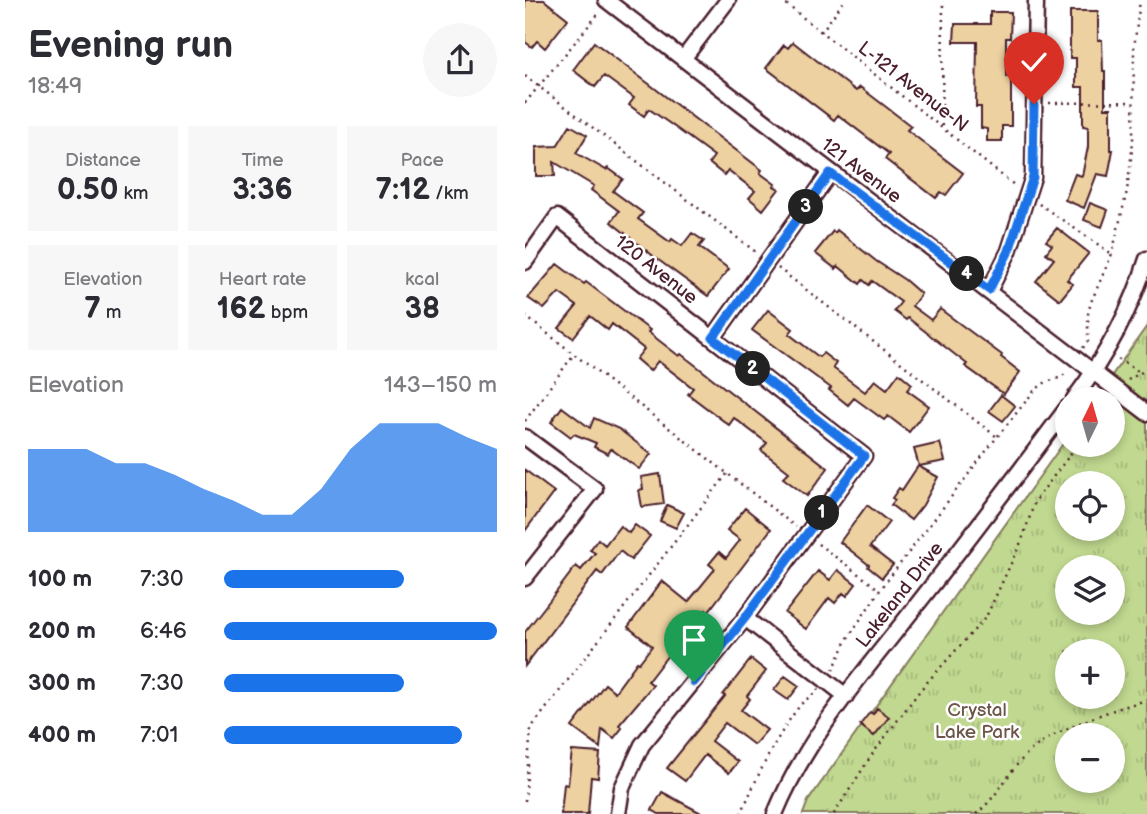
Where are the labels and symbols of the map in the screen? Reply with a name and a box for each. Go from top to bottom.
pin [1004,32,1064,104]
street label: L-121 Avenue-N [853,37,973,137]
street label: 121 Avenue [816,133,906,209]
pin: 3 [789,190,823,224]
street label: 120 Avenue [610,231,702,309]
pin: 4 [949,256,985,292]
pin: 2 [735,352,771,386]
north arrow [1055,387,1125,457]
pin: 1 [805,496,839,530]
street label: Lakeland Drive [852,538,948,652]
pin [664,610,724,682]
park label: Crystal Lake Park [935,699,1020,744]

